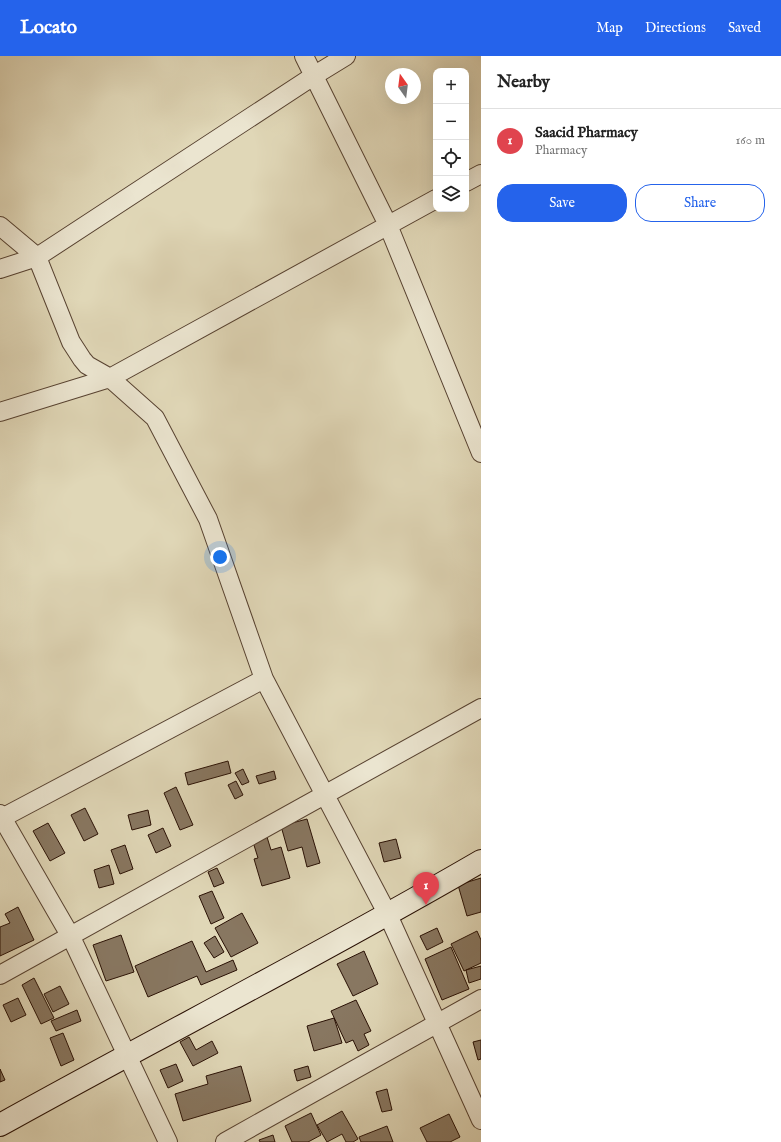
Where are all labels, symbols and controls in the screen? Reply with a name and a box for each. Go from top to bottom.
text: Locato [20,16,77,40]
text: Map [596,19,623,37]
text: Directions [645,19,706,37]
text: Saved [728,19,761,37]
north arrow [385,68,421,104]
map controls [433,68,469,212]
button: + [433,68,469,104]
text: Nearby [497,72,550,93]
button: − [433,104,469,140]
text: Saacid Pharmacy [535,123,638,142]
text: 1 [508,132,512,149]
text: 160 m [735,132,765,149]
button: locate [433,140,469,176]
text: Pharmacy [535,142,587,159]
button: layers [433,176,469,212]
button: Save [497,184,627,222]
button: Share [635,184,765,222]
your location [210,547,230,567]
pin: 1 [413,872,439,905]

